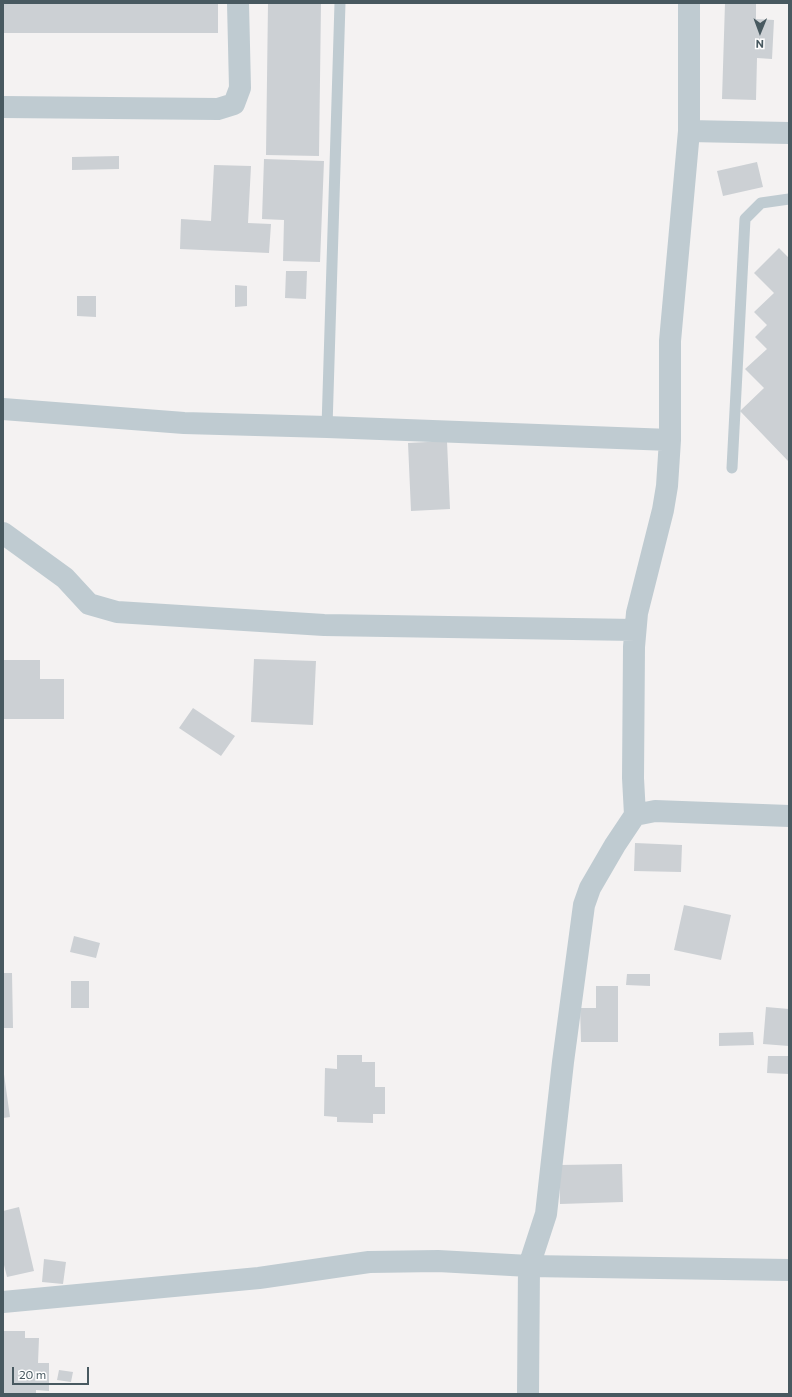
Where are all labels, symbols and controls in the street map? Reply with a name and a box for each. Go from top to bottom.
north arrow [740,12,780,52]
text: N [756,38,764,51]
scale bar [14,1359,91,1385]
text: 20 m [19,1367,46,1381]

